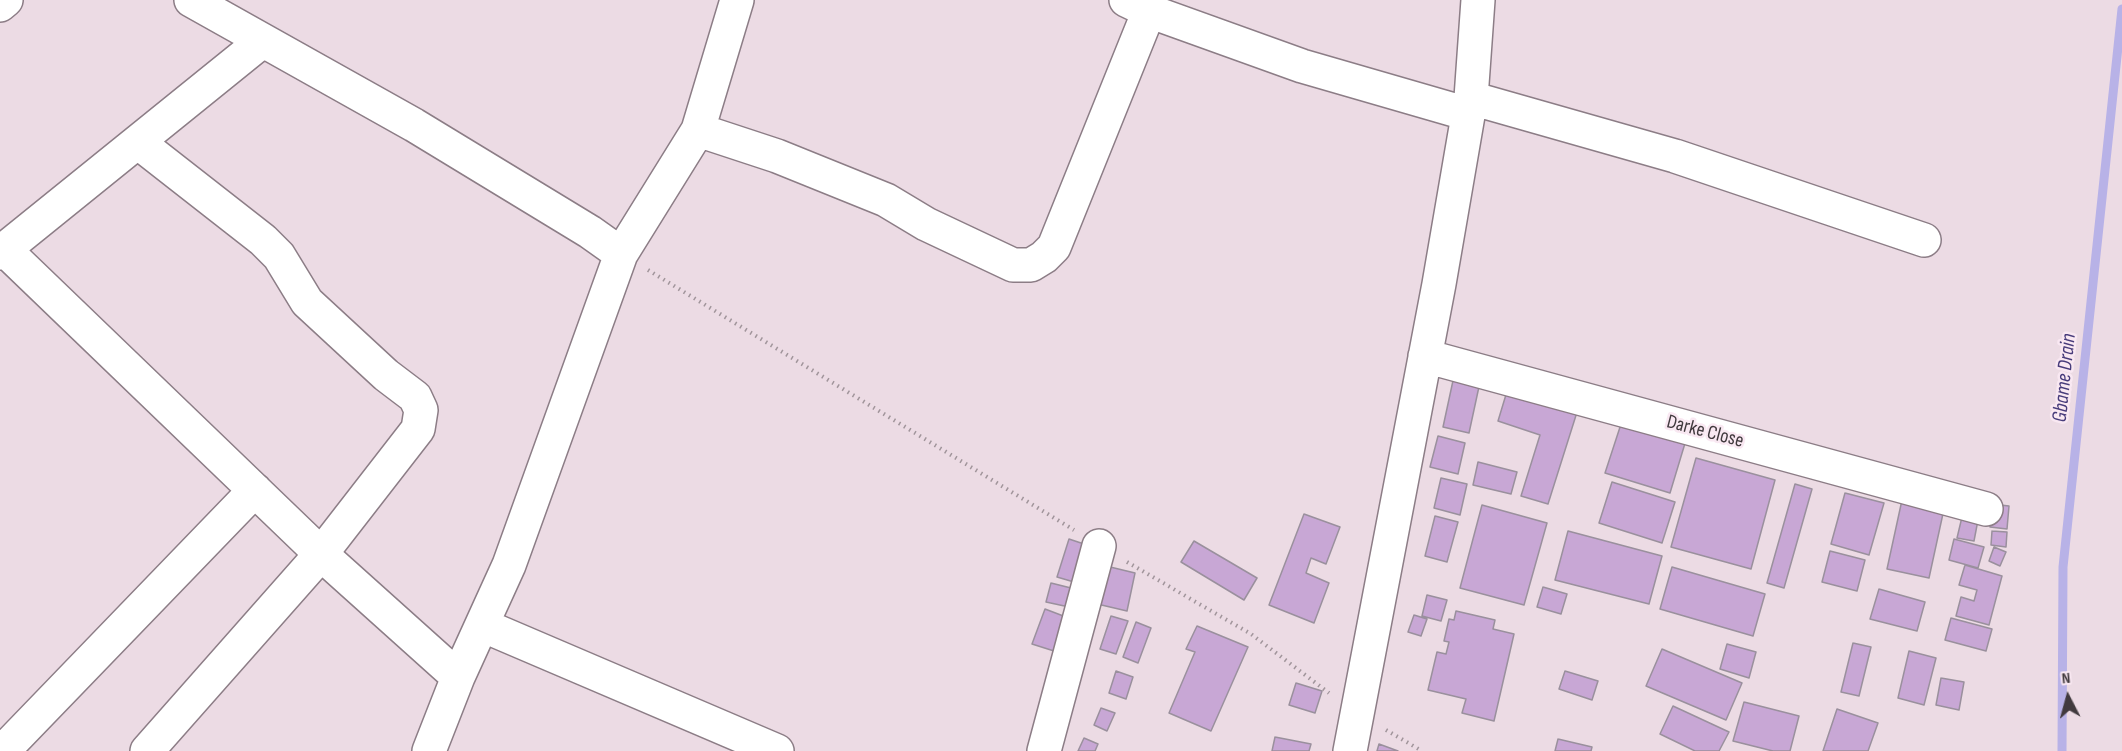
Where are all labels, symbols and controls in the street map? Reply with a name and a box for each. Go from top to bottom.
water label: Gbame Drain [2048,332,2082,424]
street label: Darke Close [1664,410,1746,454]
north arrow [2038,667,2098,727]
text: N [2061,669,2071,688]

